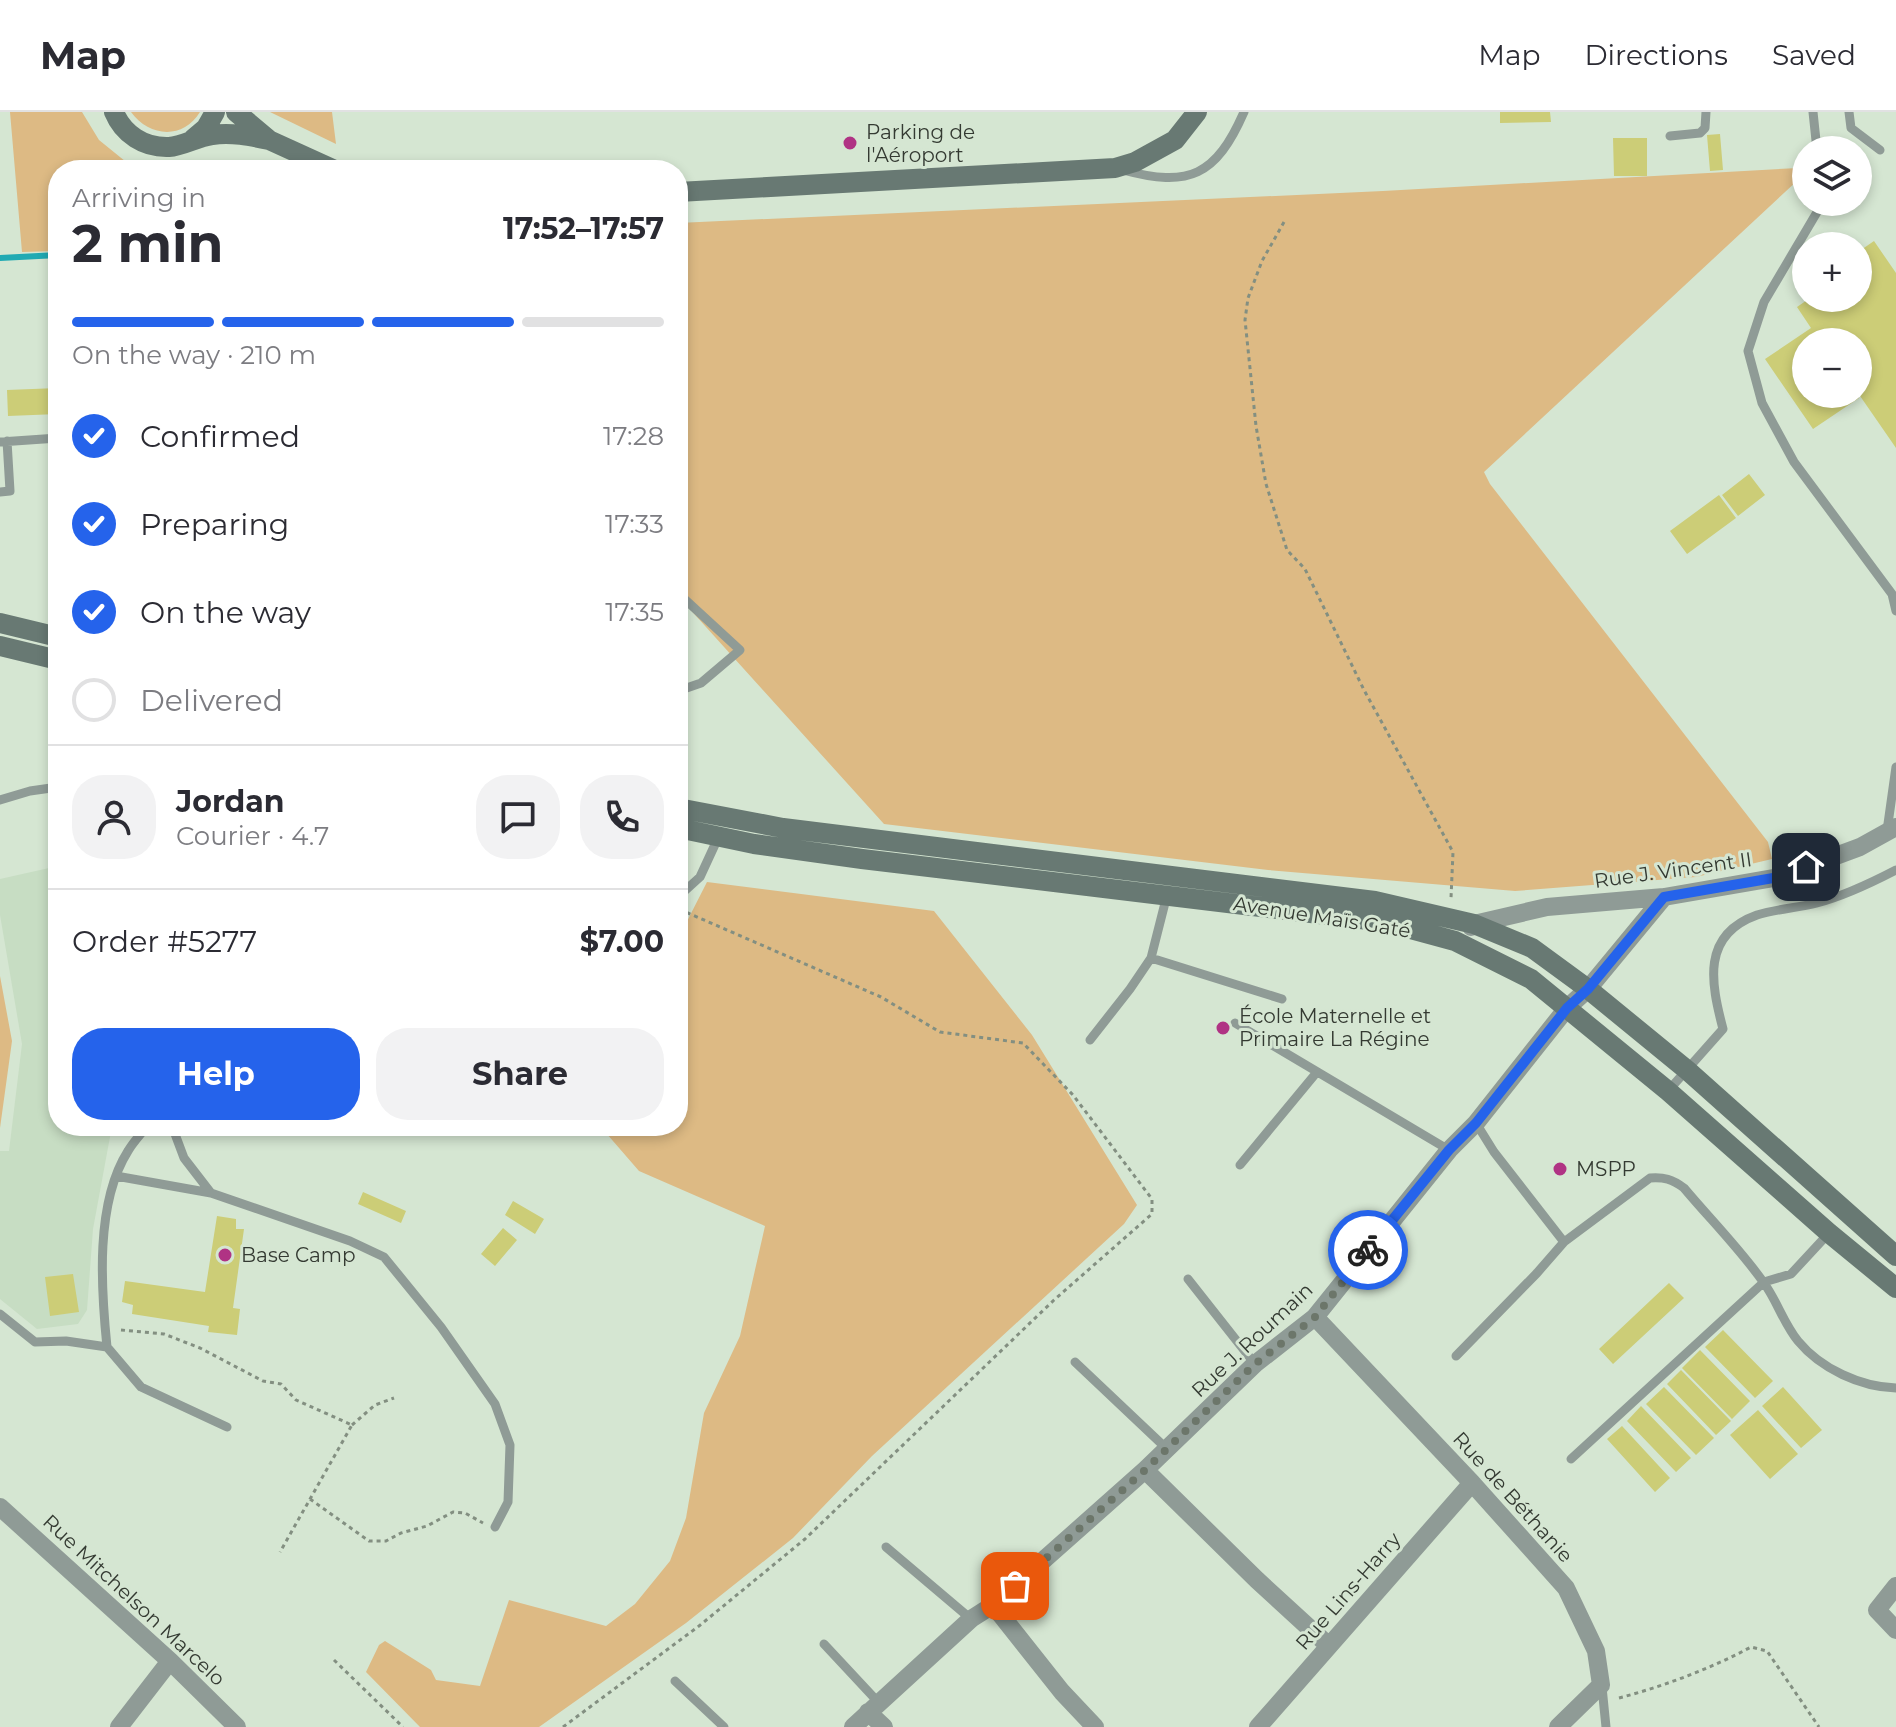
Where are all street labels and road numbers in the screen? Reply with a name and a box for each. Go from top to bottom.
street label: Rue J. Vincent II [1593,847,1753,893]
street label: Avenue Maïs Gaté [1232,891,1412,943]
street label: Rue J. Roumain [1186,1278,1318,1402]
street label: Rue de Béthanie [1448,1427,1578,1567]
street label: Rue Mitchelson Marcelo [38,1509,230,1691]
street label: Rue Lins-Harry [1290,1527,1406,1655]

